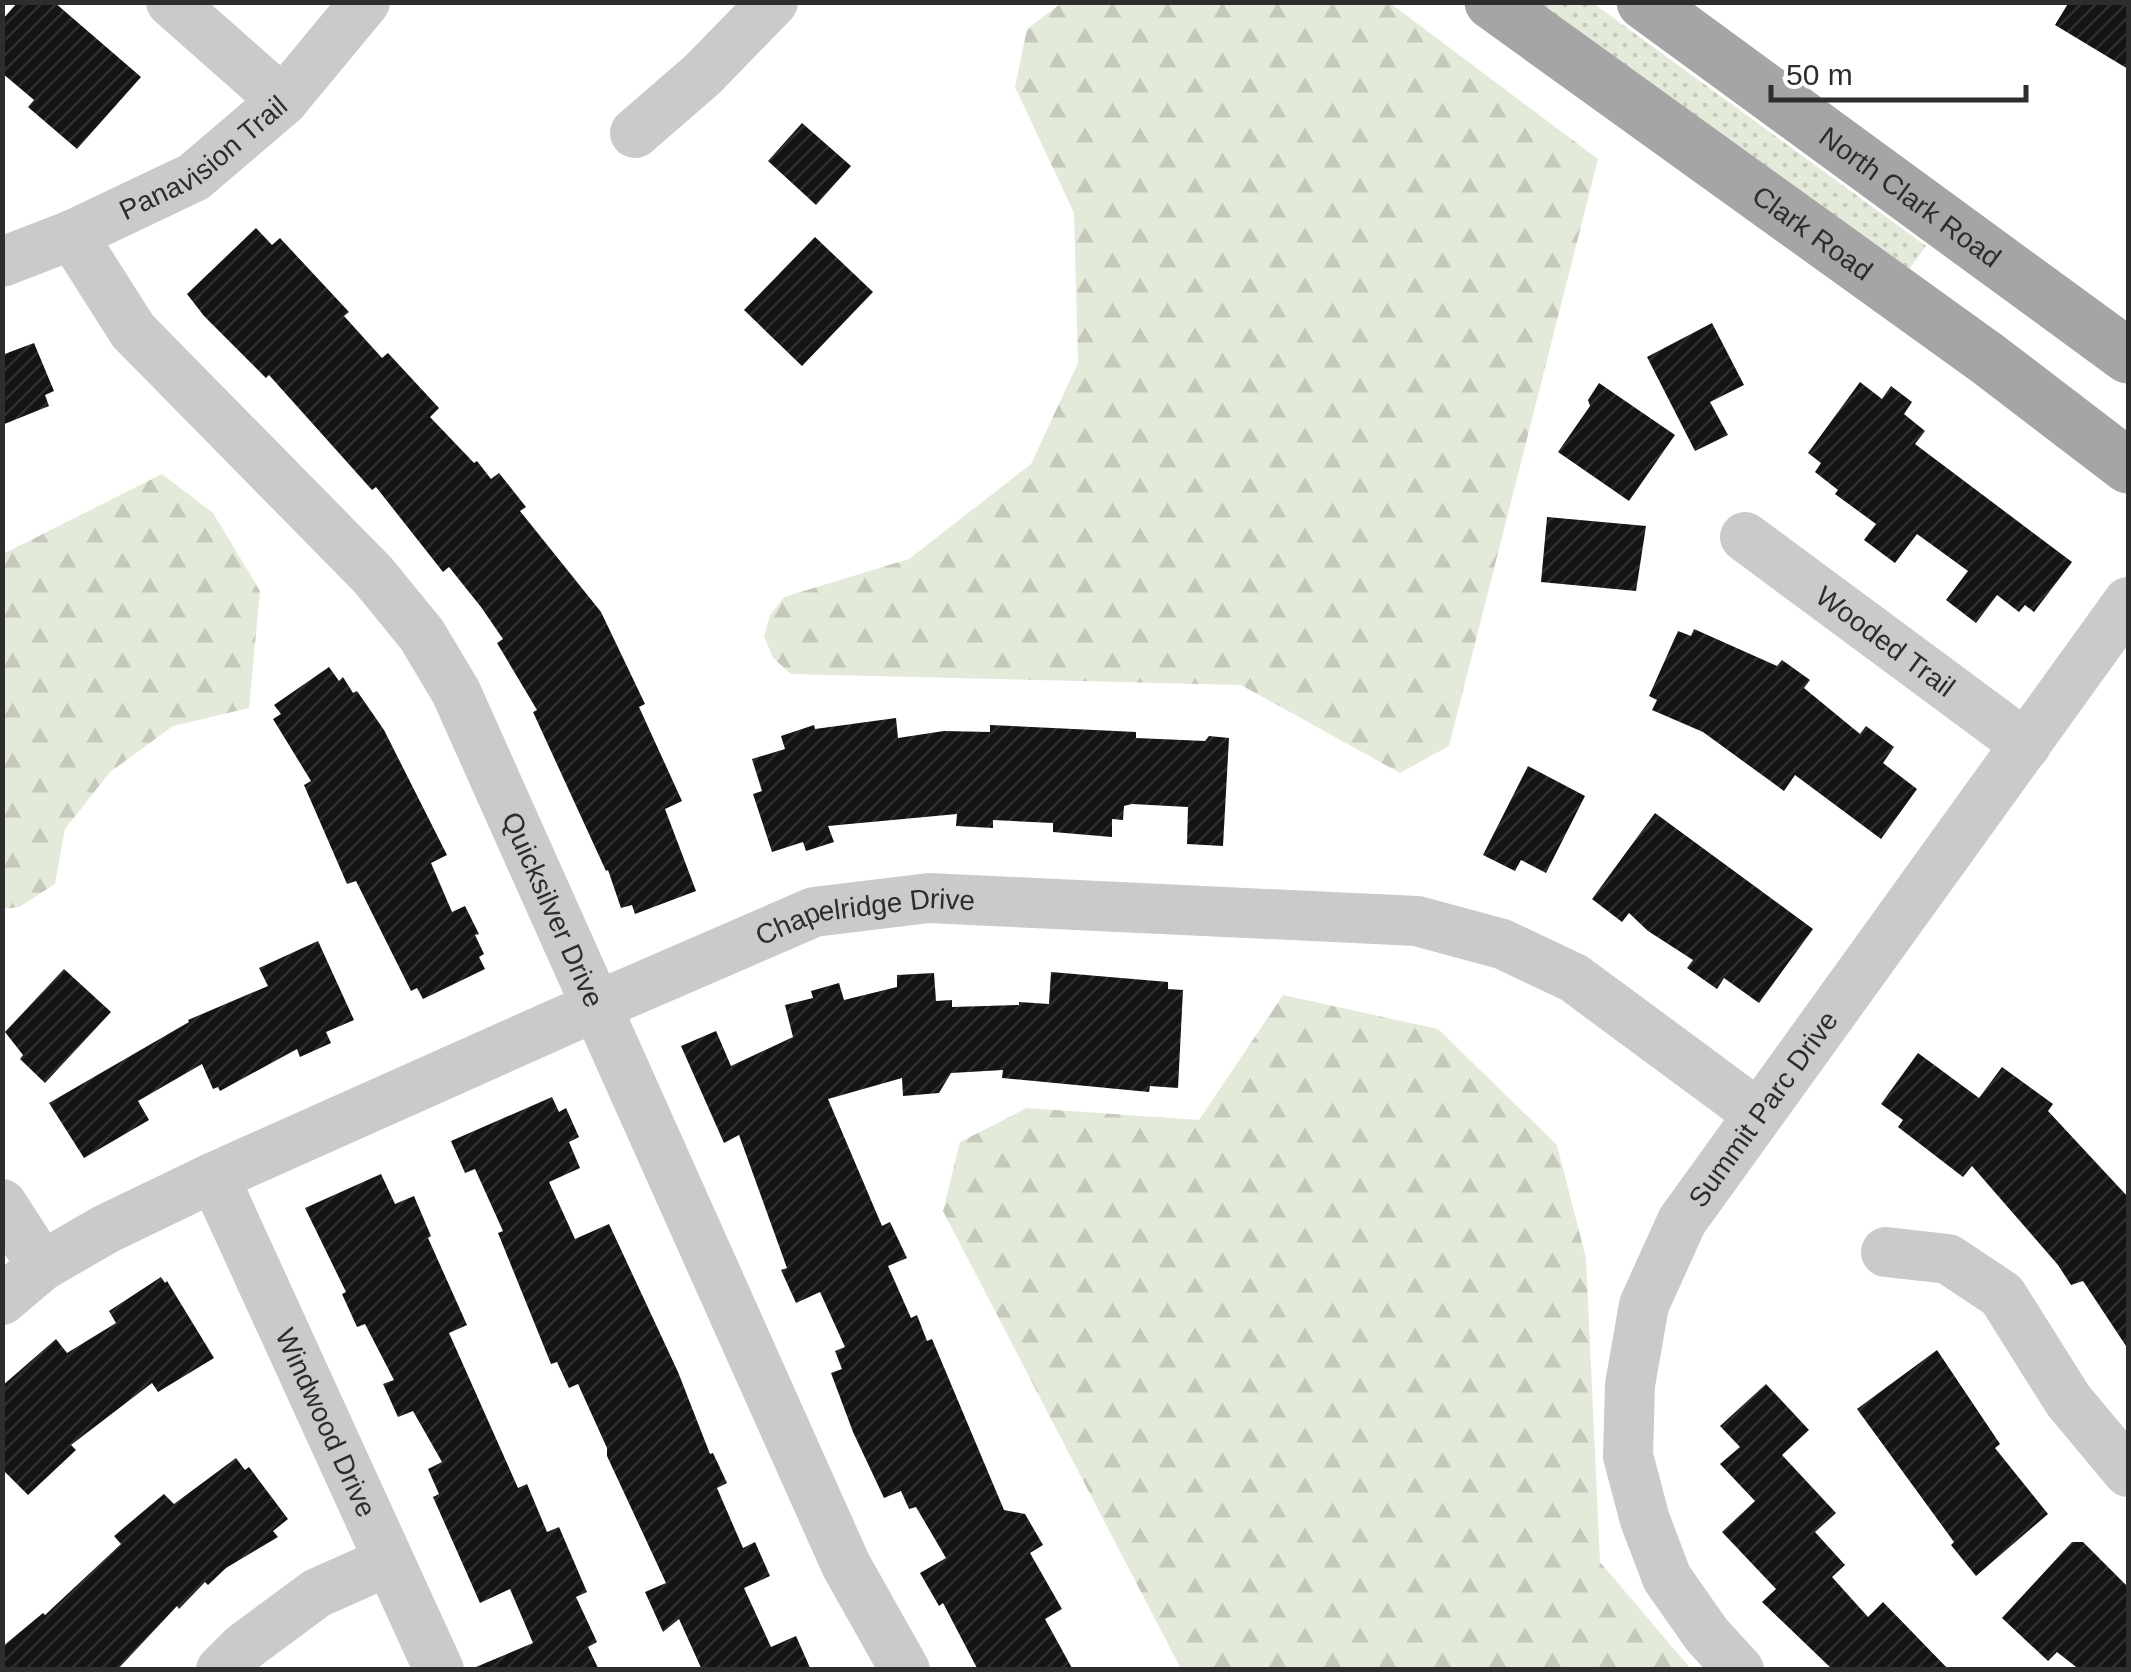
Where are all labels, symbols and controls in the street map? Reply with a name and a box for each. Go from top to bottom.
scale bar [1771,40,2026,102]
text: 50 m [1786,58,1853,91]
street label: Panavision Trail [114,89,293,226]
street label: North Clark Road [1813,120,2007,274]
street label: Clark Road [1745,177,1879,287]
street label: Wooded Trail [1810,580,1961,703]
street label: Quicksilver Drive [496,807,610,1012]
street label: Chapelridge Drive [751,883,976,951]
street label: Summit Parc Drive [1682,1005,1844,1213]
street label: Windwood Drive [270,1323,383,1522]

